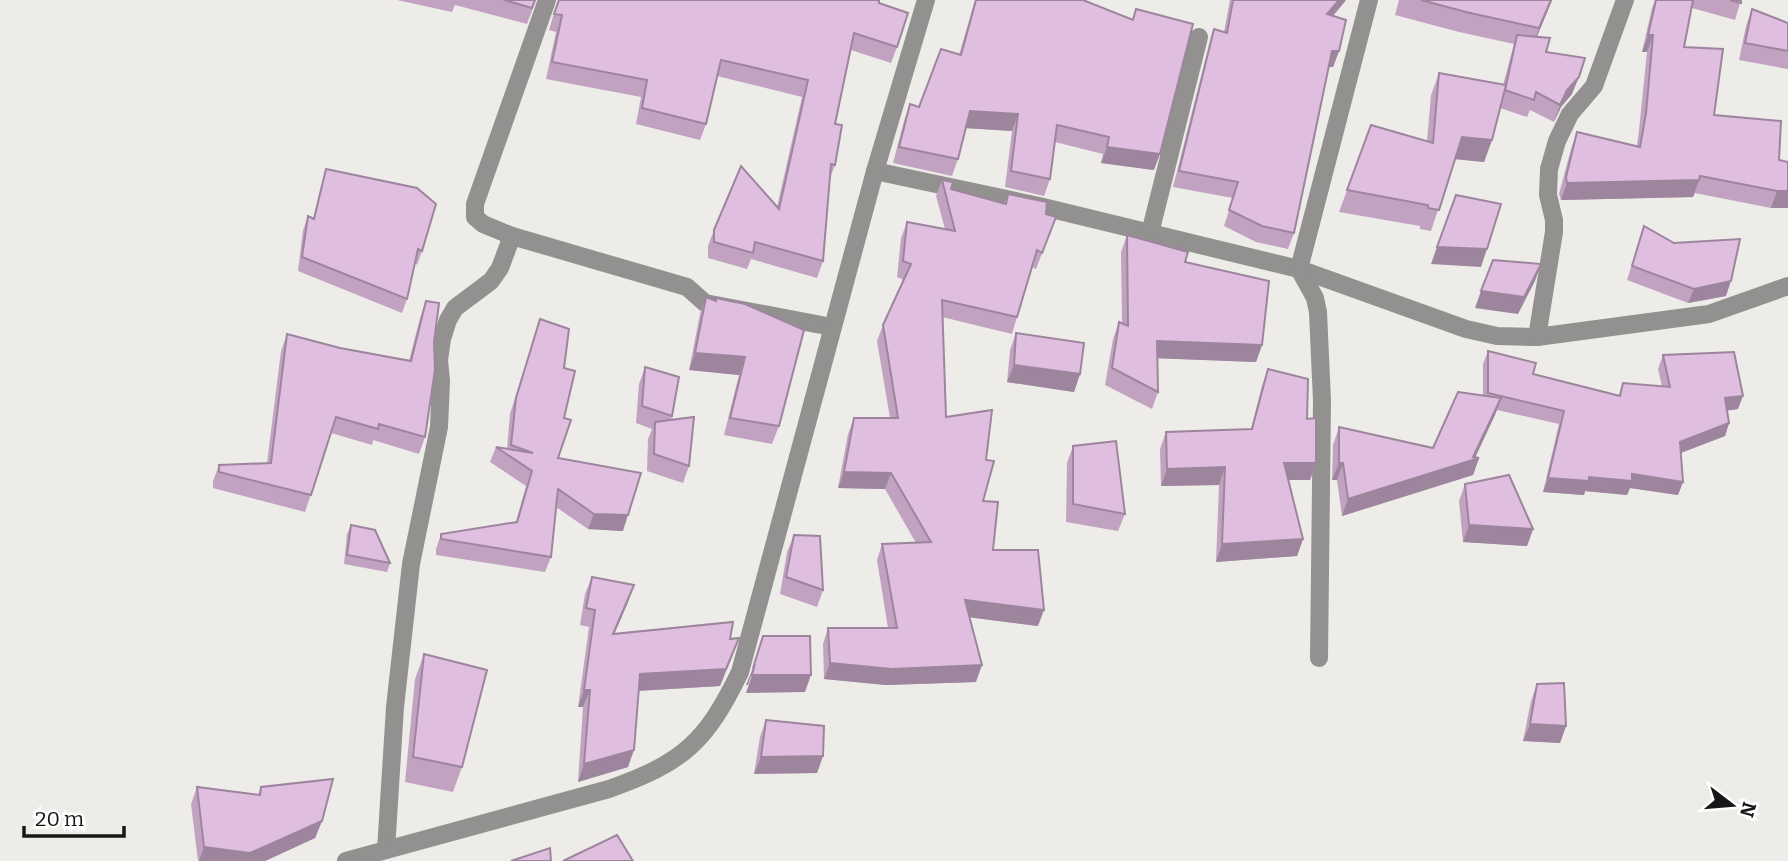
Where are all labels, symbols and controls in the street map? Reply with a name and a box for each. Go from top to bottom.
north arrow [1697,770,1767,840]
scale bar [24,794,124,838]
text: N [1735,799,1761,820]
text: 20 m [35,806,84,832]

